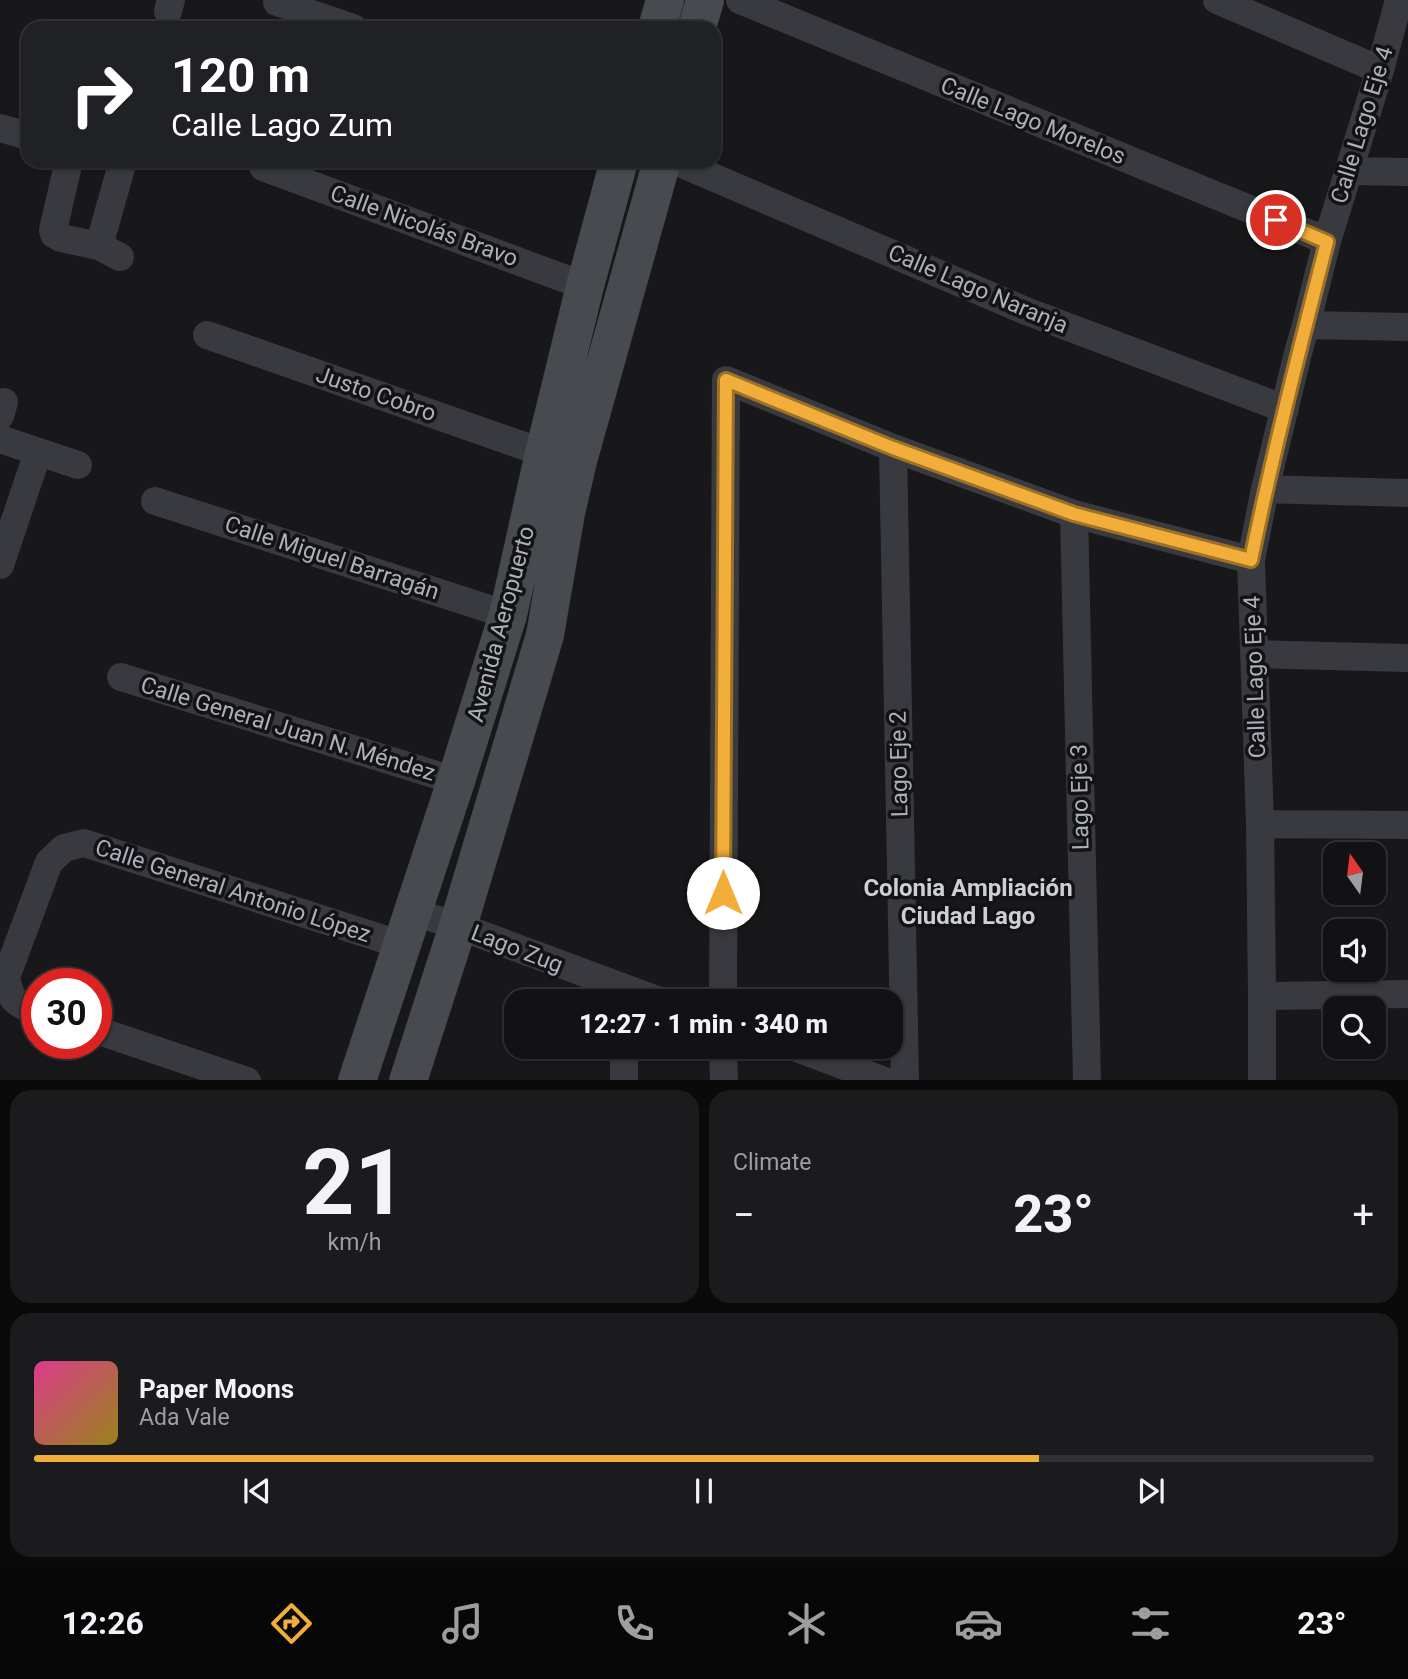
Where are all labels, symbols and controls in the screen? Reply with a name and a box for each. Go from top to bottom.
street label: Calle Lago Eje 4 [1325,43,1399,207]
text: 120 m [171,47,310,104]
icon: right [56,49,147,140]
street label: Calle Lago Morelos [937,72,1129,170]
text: Calle Lago Zum [171,106,393,144]
street label: Calle Nicolás Bravo [327,180,521,272]
pin [1246,190,1306,250]
icon: arrive [1257,201,1295,239]
street label: Calle Lago Naranja [884,239,1072,339]
street label: Justo Cobro [312,361,440,427]
street label: Calle Miguel Barragán [221,511,443,605]
street label: Avenida Aeropuerto [462,523,540,725]
street label: Calle Lago Eje 4 [1239,595,1271,759]
street label: Calle General Juan N. Méndez [137,671,439,787]
street label: Lago Eje 2 [885,711,913,817]
street label: Lago Eje 3 [1066,744,1094,850]
street label: Calle General Antonio López [92,834,374,948]
north arrow [1323,842,1386,905]
map controls [1323,842,1386,1059]
position arrow [686,856,760,930]
district label: Colonia Ampliación Ciudad Lago [863,874,1073,930]
street label: Lago Zug [467,919,567,979]
button: sound [1323,919,1386,982]
speed limit sign: 30 [21,968,112,1059]
button: search [1323,996,1386,1059]
text: 12:27 · 1 min · 340 m [579,1009,828,1039]
text: 21 [302,1130,407,1236]
text: Climate [733,1149,812,1176]
text: 23° [1013,1184,1094,1245]
text: − [733,1193,755,1237]
text: + [1352,1193,1374,1237]
text: km/h [328,1229,382,1256]
text: Paper Moons [139,1374,294,1404]
text: Ada Vale [139,1404,230,1431]
icon: previous [238,1472,276,1510]
icon: pause [685,1472,723,1510]
icon: next [1132,1472,1170,1510]
icon: directions [267,1599,316,1648]
icon: music [438,1599,487,1648]
icon: phone [610,1599,659,1648]
icon: climate [782,1599,831,1648]
icon: car [954,1599,1003,1648]
icon: filters [1126,1599,1175,1648]
text: 12:26 [61,1604,144,1642]
text: 23° [1297,1604,1347,1642]

